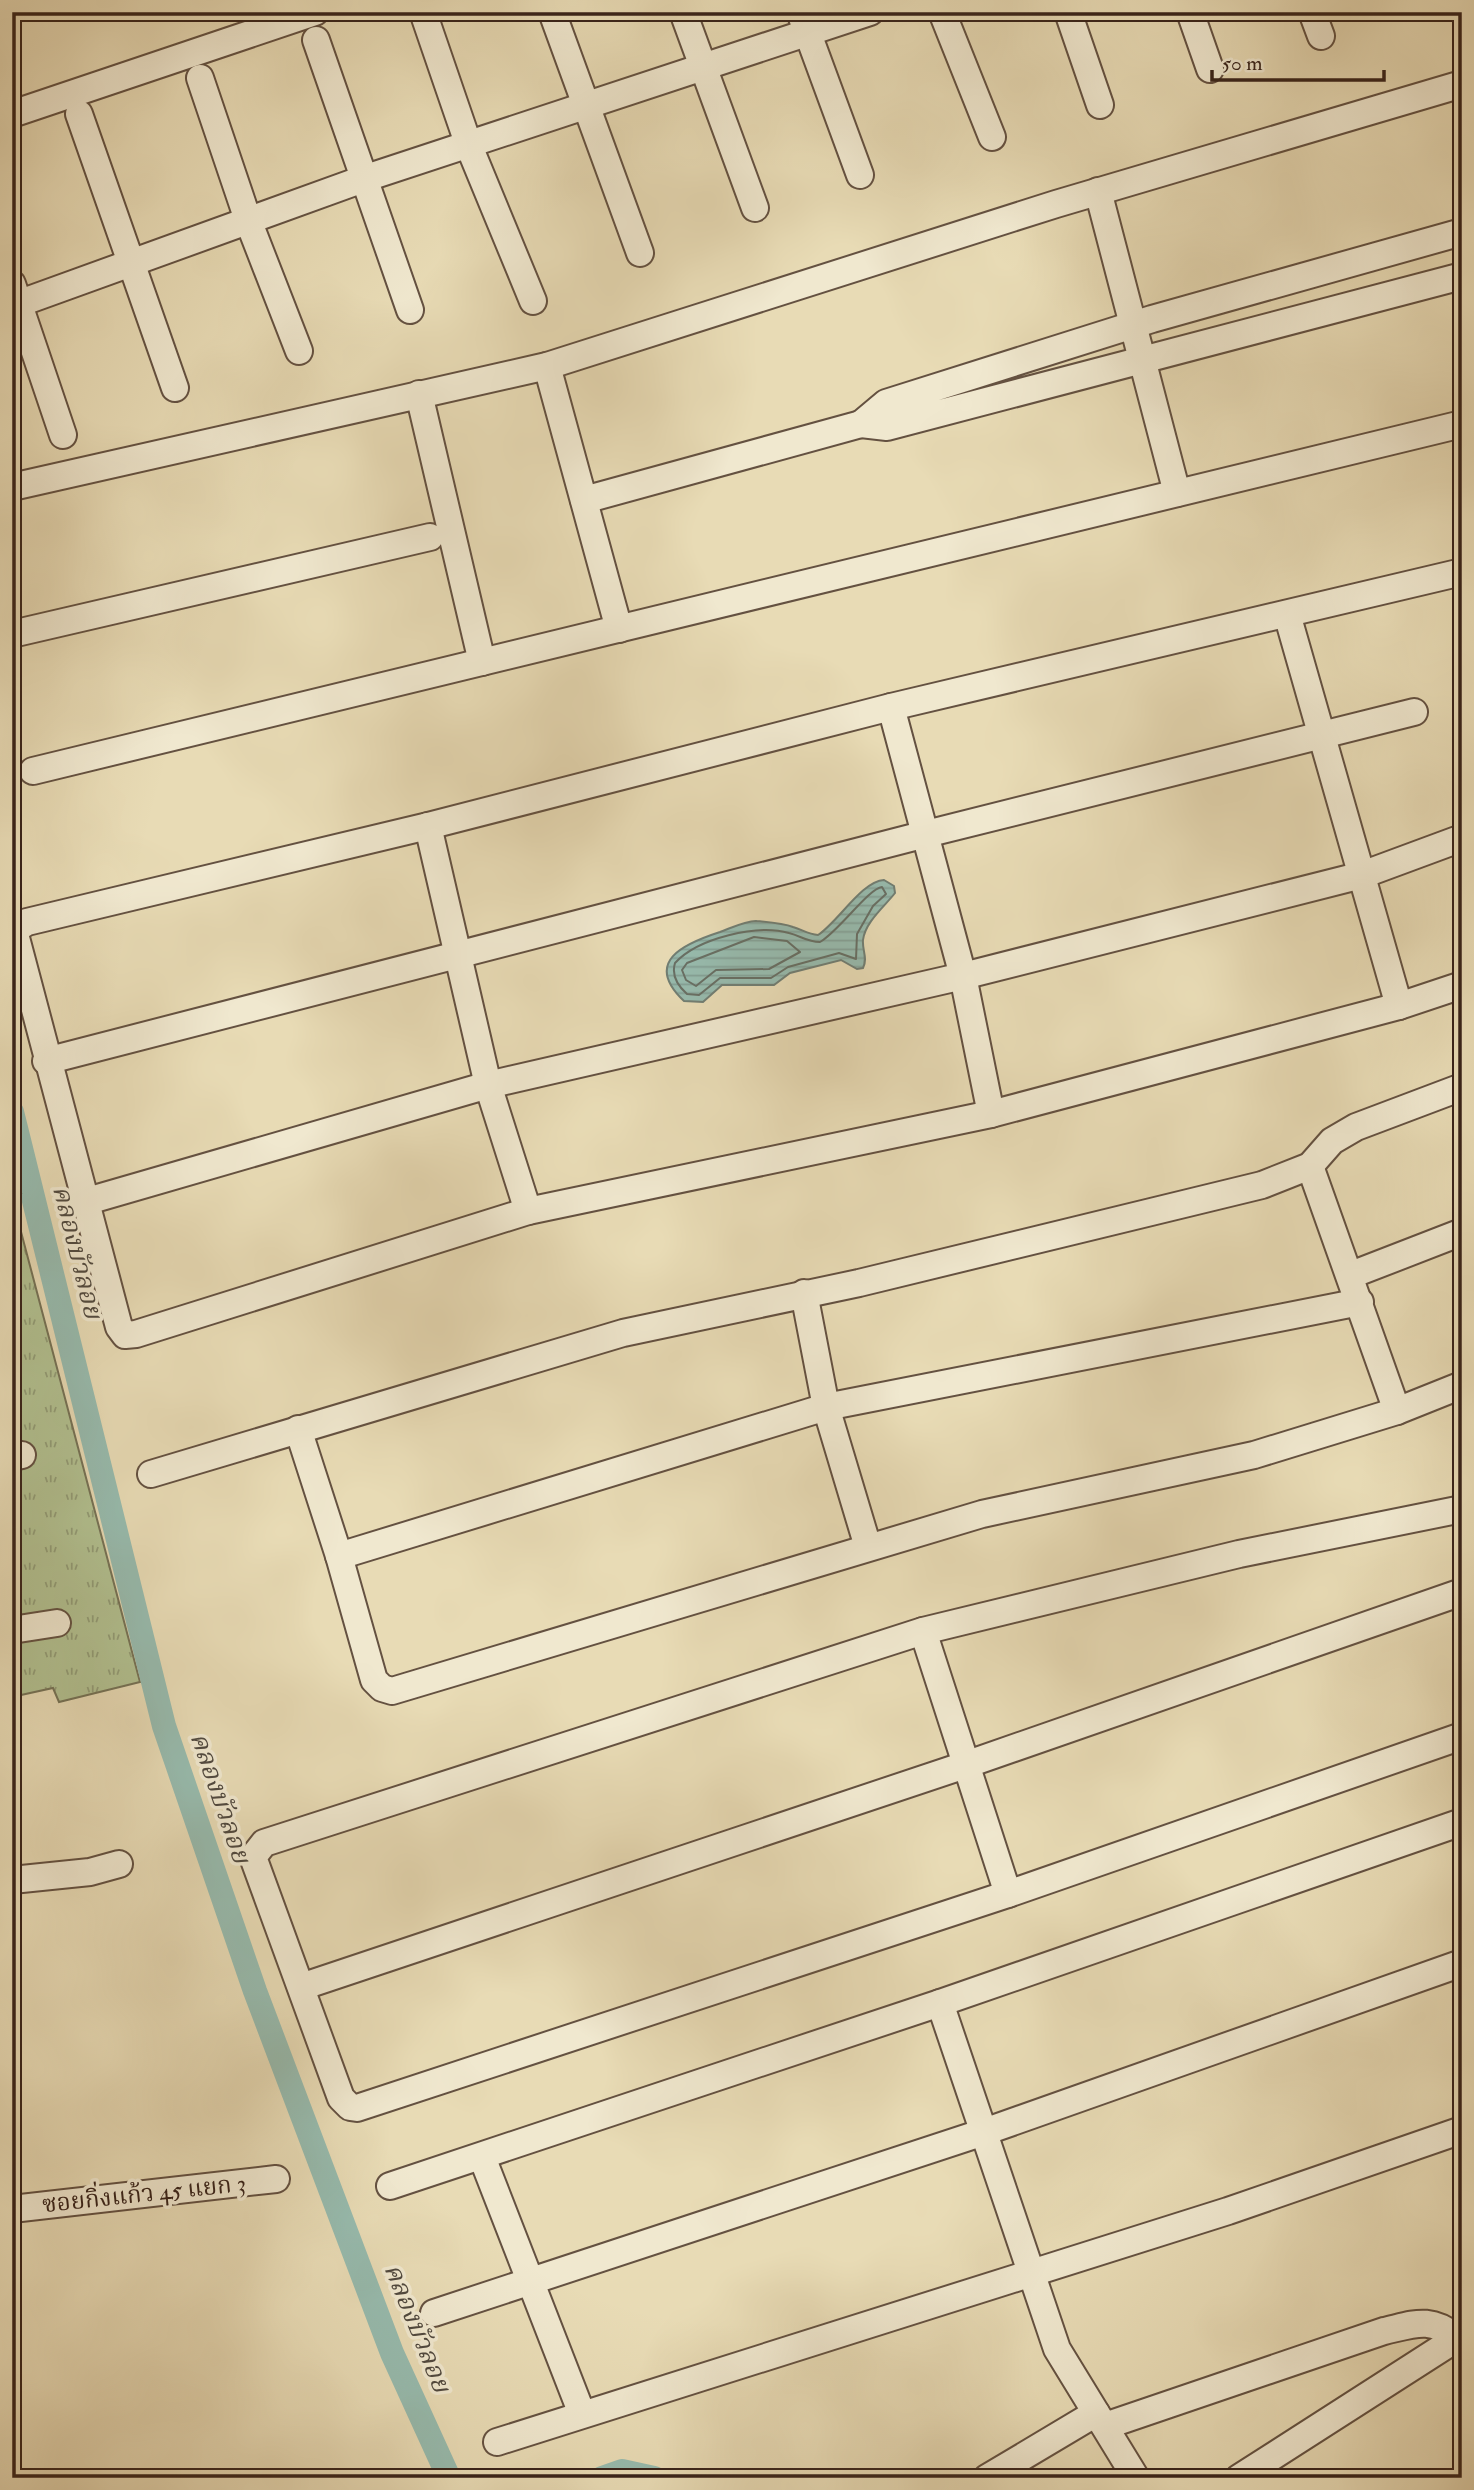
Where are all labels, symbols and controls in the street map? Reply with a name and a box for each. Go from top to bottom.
scale bar [1212,38,1383,82]
text: 50 m [1222,50,1263,77]
water label: คลองบัวลอย [45,1182,109,1323]
water label: คลองบัวลอย [183,1728,258,1869]
street label: ซอยกิ่งแก้ว 45 แยก 3 [40,2165,247,2220]
water label: คลองบัวลอย [377,2259,458,2398]

